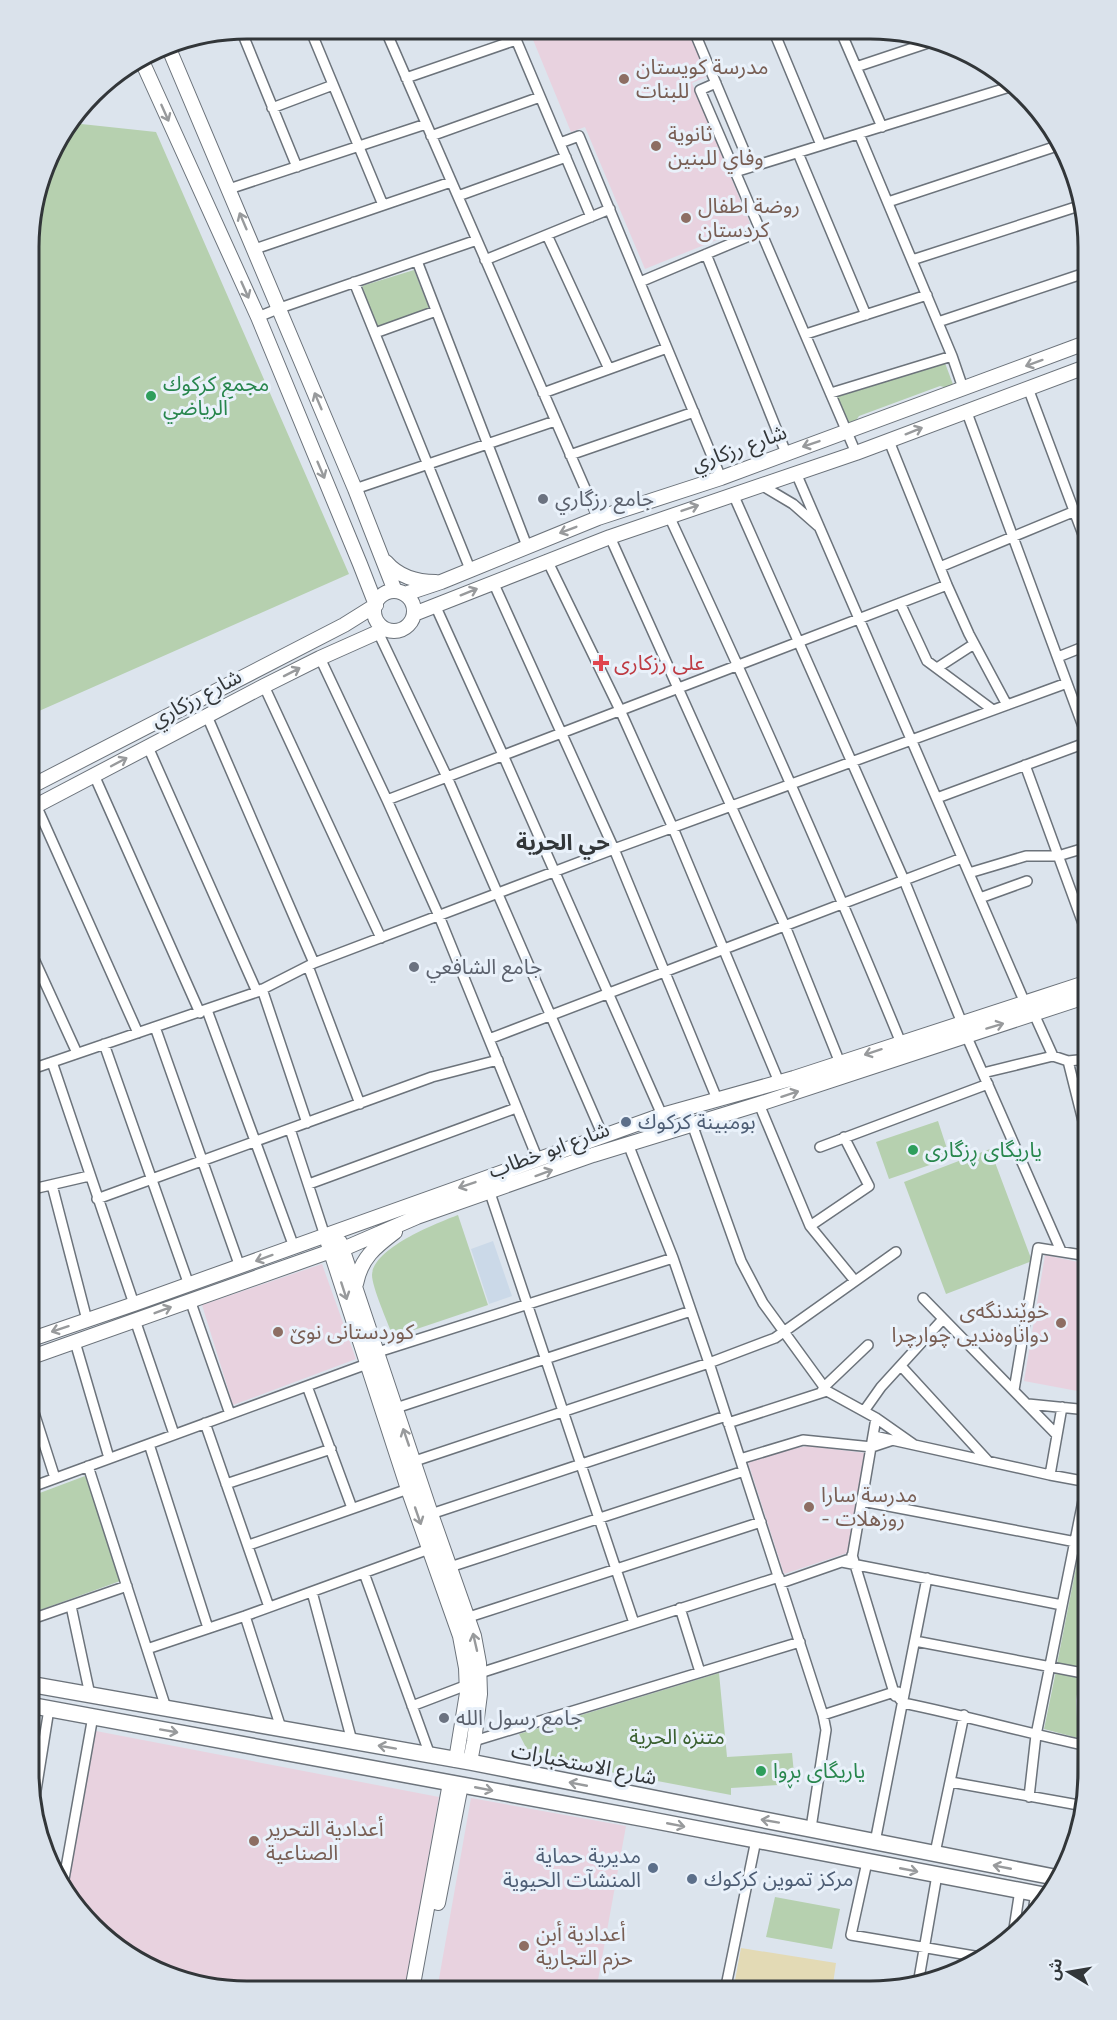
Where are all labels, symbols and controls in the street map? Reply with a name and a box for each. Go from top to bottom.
place label: مدرسة كويستان للبنات [636,53,768,103]
marker: مدرسة كويستان للبنات [617,72,631,86]
one-way arrow [159,103,171,121]
place label: ثانوية وفاي للبنين [668,120,764,174]
marker: ثانوية وفاي للبنين [649,139,663,153]
place label: روضة اطفال كردستان [698,192,800,242]
marker: روضة اطفال كردستان [679,211,693,225]
one-way arrow [237,212,248,231]
one-way arrow [240,281,252,299]
one-way arrow [1025,358,1043,369]
place label: مجمع كركوك الرياضي [163,370,269,424]
marker: مجمع كركوك الرياضي [144,389,158,403]
one-way arrow [312,392,323,411]
street label: شارع رزكاري [687,418,791,480]
one-way arrow [905,425,923,436]
one-way arrow [802,440,821,451]
one-way arrow [316,460,327,478]
place label: جامع رزگاري [555,485,654,515]
marker: جامع رزگاري [536,492,550,506]
one-way arrow [680,502,699,513]
one-way arrow [559,525,578,536]
one-way arrow [459,586,477,597]
place label: على رزكارى [614,649,705,675]
marker: على رزكارى [592,654,610,672]
street label: شارع رزكاري [146,662,247,735]
one-way arrow [282,666,300,677]
one-way arrow [109,756,127,767]
district label: حي الحرية [516,828,610,860]
place label: جامع الشافعي [426,953,542,983]
marker: جامع الشافعي [407,960,421,974]
one-way arrow [985,1020,1004,1031]
one-way arrow [864,1047,883,1058]
one-way arrow [780,1088,799,1099]
place label: بومبينة كركوك [638,1108,756,1134]
street label: شارع ابو خطاب [485,1115,614,1186]
marker: بومبينة كركوك [619,1115,633,1129]
place label: یاریگای ڕزگاری [925,1136,1042,1167]
marker: یاریگای ڕزگاری [906,1143,920,1157]
one-way arrow [534,1167,553,1178]
one-way arrow [458,1181,477,1192]
one-way arrow [255,1253,274,1264]
one-way arrow [339,1281,350,1300]
place label: خوێندنگەی دواناوەندیی چوارچرا [892,1297,1049,1348]
one-way arrow [153,1303,172,1314]
marker: خوێندنگەی دواناوەندیی چوارچرا [1054,1316,1068,1330]
place label: کوردستانی نوێ [290,1318,415,1344]
one-way arrow [51,1325,70,1336]
marker: کوردستانی نوێ [271,1325,285,1339]
one-way arrow [400,1428,411,1447]
place label: مدرسة سارا - روزهلات [821,1481,917,1531]
marker: مدرسة سارا - روزهلات [802,1500,816,1514]
one-way arrow [413,1506,424,1525]
one-way arrow [469,1633,481,1652]
place label: جامع رسول الله [456,1704,583,1733]
marker: جامع رسول الله [437,1711,451,1725]
park label: متنزه الحرية [629,1723,725,1749]
one-way arrow [158,1726,178,1737]
street label: شارع الاستخبارات [509,1736,659,1793]
one-way arrow [377,1742,397,1753]
place label: یاریگای بڕوا [773,1757,865,1789]
marker: یاریگای بڕوا [754,1764,768,1778]
one-way arrow [569,1778,588,1789]
one-way arrow [474,1784,494,1795]
place label: أعدادية التحرير الصناعية [265,1815,384,1865]
one-way arrow [760,1815,780,1826]
one-way arrow [666,1820,685,1831]
marker: أعدادية التحرير الصناعية [247,1834,261,1848]
place label: مديرية حماية المنشآت الحيوية [503,1842,641,1892]
marker: مديرية حماية المنشآت الحيوية [646,1861,660,1875]
one-way arrow [993,1861,1012,1872]
place label: مركز تموين كركوك [704,1865,854,1891]
one-way arrow [898,1865,918,1876]
marker: مركز تموين كركوك [685,1872,699,1886]
place label: أعدادية أبن حزم التجارية [536,1920,633,1974]
marker: أعدادية أبن حزم التجارية [517,1939,531,1953]
north arrow [1039,1942,1099,2002]
text: ش [1042,1956,1066,1982]

